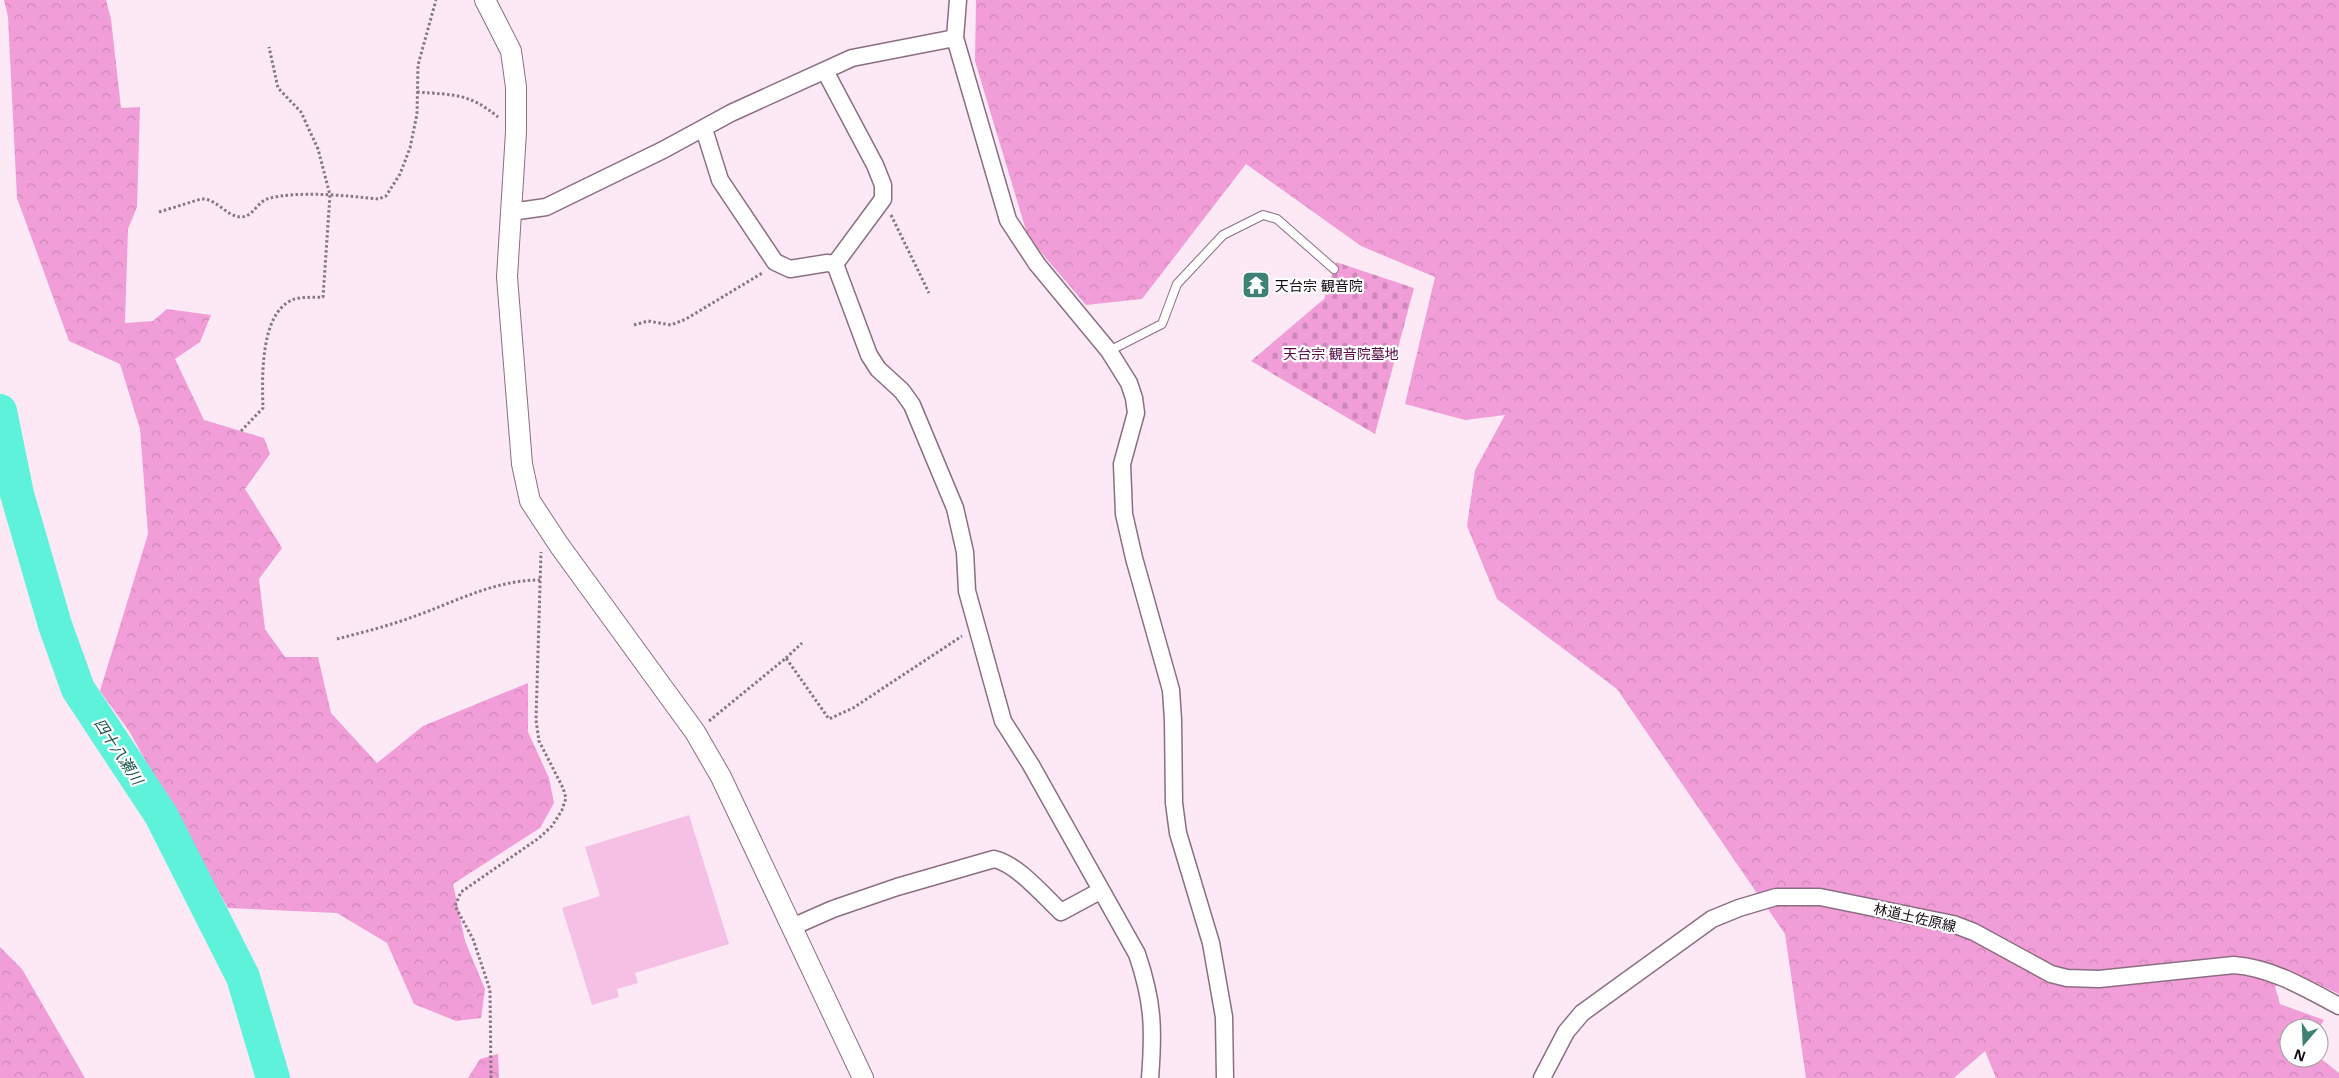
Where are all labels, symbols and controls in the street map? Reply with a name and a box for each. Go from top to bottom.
temple icon: 天台宗 観音院 [1241,270,1271,300]
place label: 天台宗 観音院 [1275,276,1363,295]
park label: 天台宗 観音院墓地 [1283,344,1399,363]
water label: 四十八瀬川 [90,714,149,790]
street label: 林道土佐原線 [1872,898,1958,936]
north arrow [2279,1018,2329,1068]
text: N [2291,1045,2308,1067]

